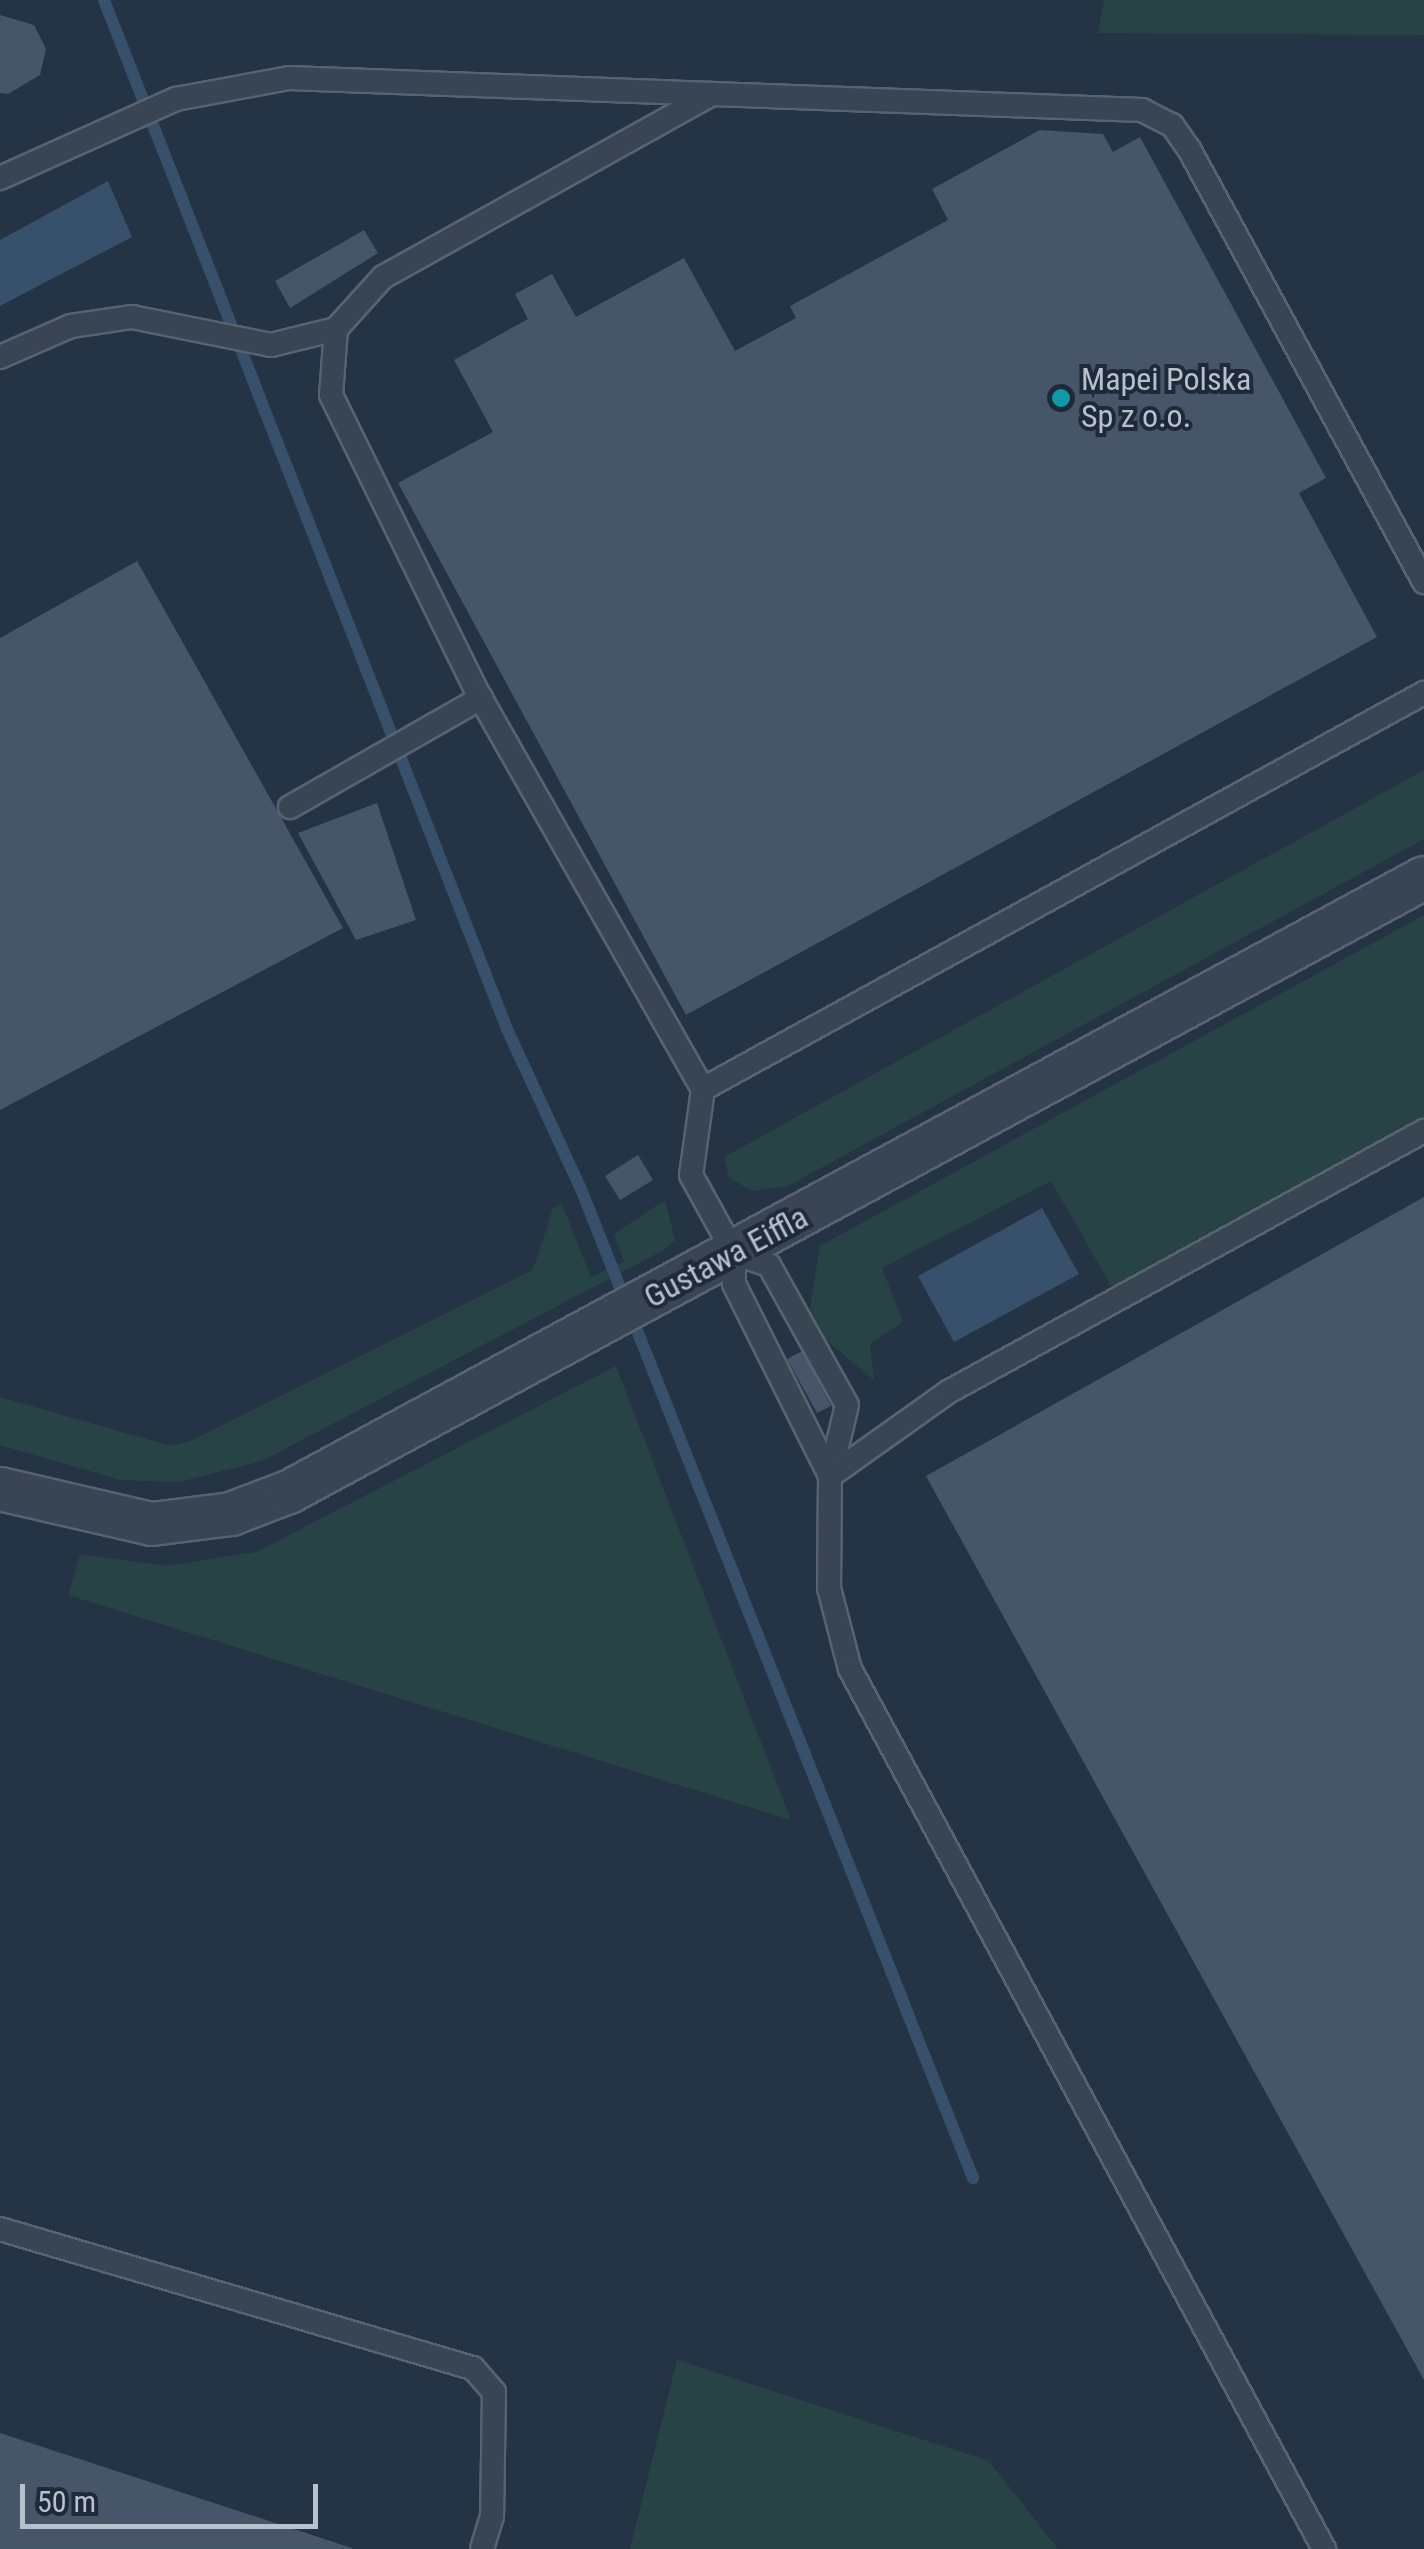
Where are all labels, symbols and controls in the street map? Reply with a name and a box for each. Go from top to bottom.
place label: Mapei Polska Sp z o.o. [1081,361,1251,436]
marker: Mapei Polska Sp z o.o. [1050,387,1072,409]
street label: Gustawa Eiffla [638,1198,814,1316]
scale bar [25,2464,322,2526]
text: 50 m [37,2484,96,2519]

